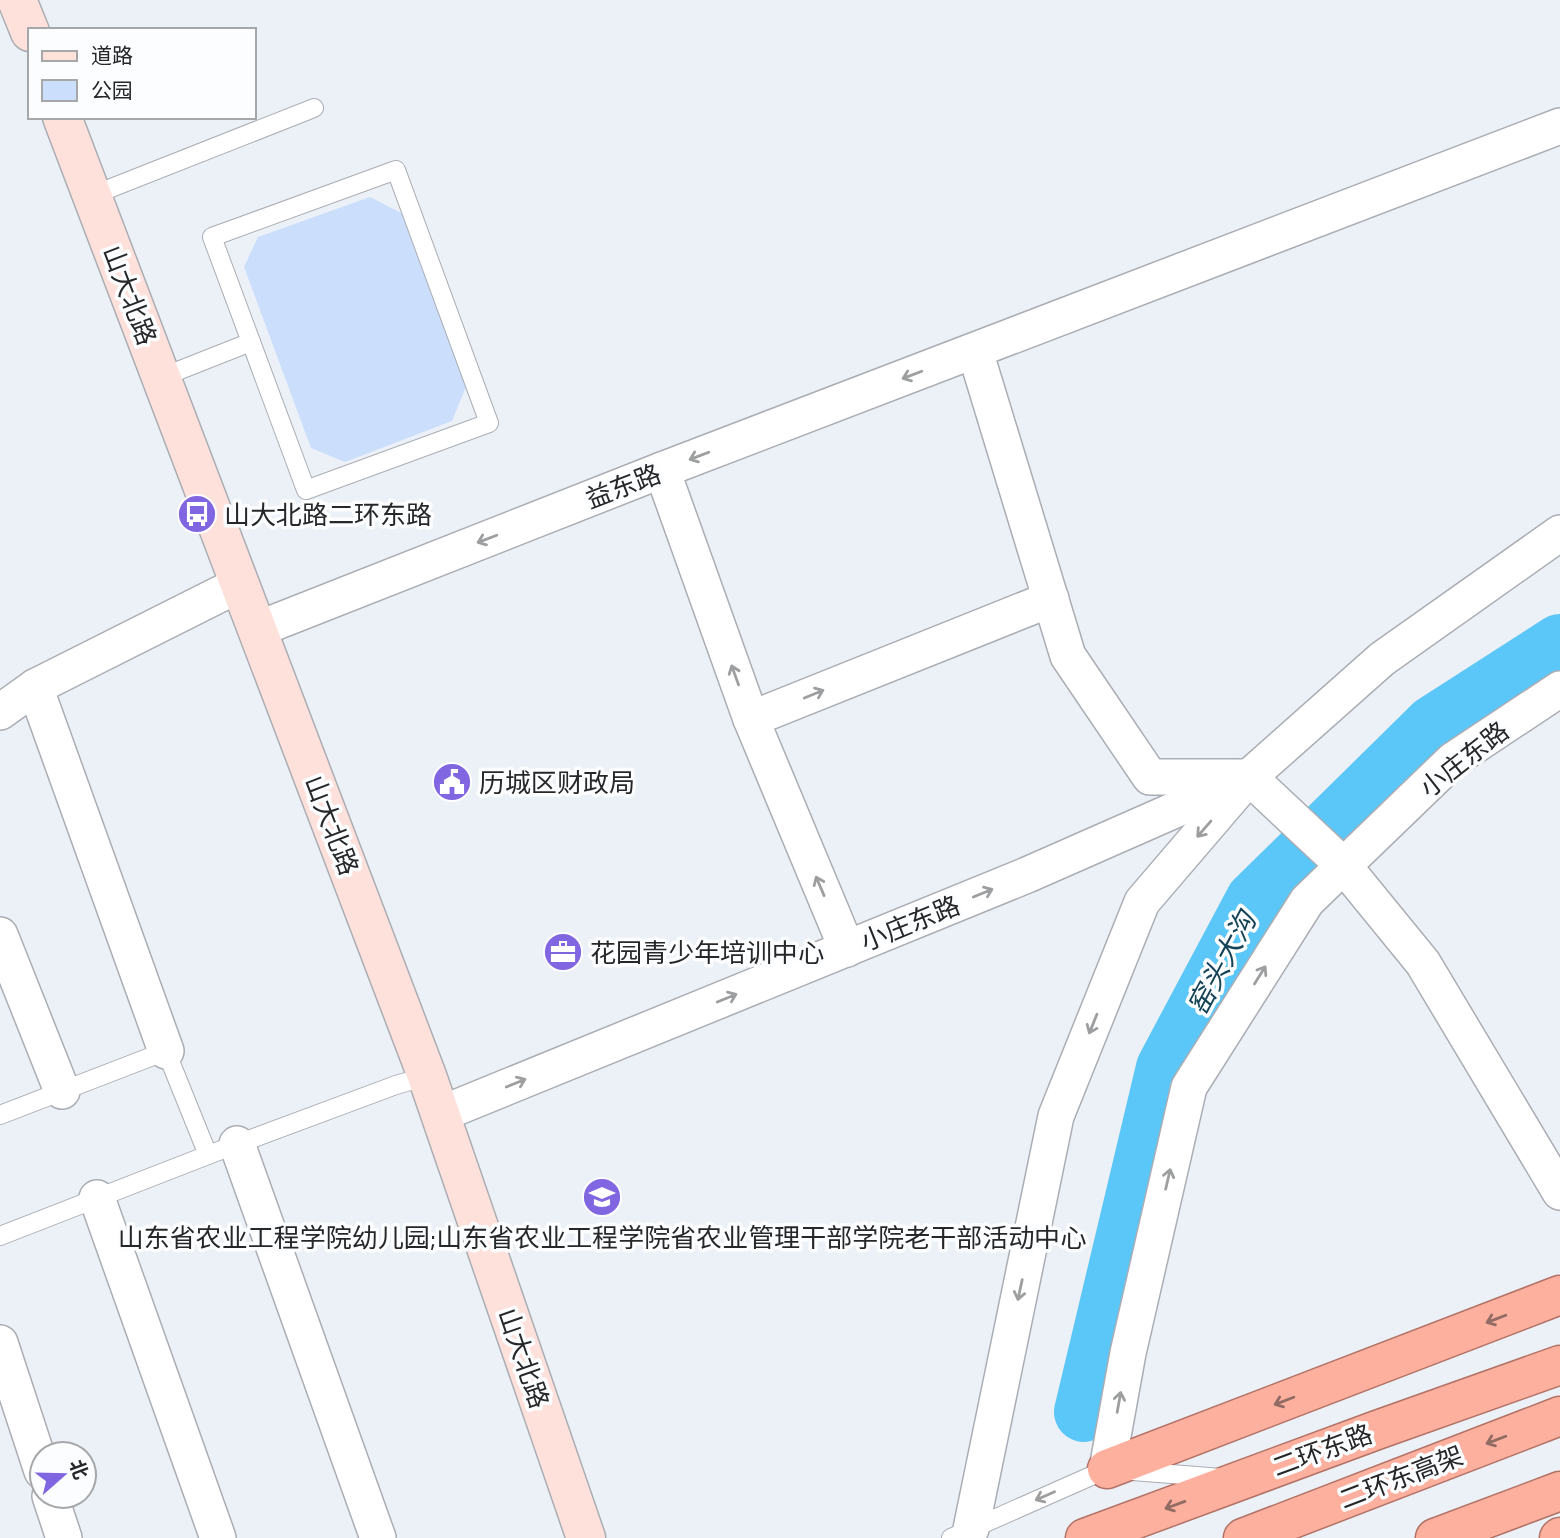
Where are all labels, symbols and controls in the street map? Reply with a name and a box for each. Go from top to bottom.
legend [28,28,256,119]
text: 道路 [91,39,133,71]
text: 公园 [91,74,133,106]
street label: 山大北路 [93,239,167,351]
one-way arrow [901,370,923,382]
one-way arrow [689,451,711,464]
street label: 益东路 [580,454,666,518]
bus stop icon: 山大北路二环东路 [176,493,218,535]
place label: 山大北路二环东路 [224,495,432,534]
one-way arrow [477,533,498,546]
one-way arrow [728,665,740,687]
one-way arrow [803,686,824,699]
street label: 小庄东路 [1411,712,1517,806]
public building icon: 历城区财政局 [431,761,473,803]
place label: 历城区财政局 [479,763,635,802]
street label: 山大北路 [295,769,369,881]
one-way arrow [1196,820,1212,838]
one-way arrow [813,876,826,897]
street label: 小庄东路 [854,885,966,961]
one-way arrow [971,885,993,898]
water label: 窑头大沟 [1176,901,1268,1023]
office icon: 花园青少年培训中心 [542,931,584,973]
place label: 花园青少年培训中心 [590,933,824,972]
one-way arrow [1252,966,1267,985]
one-way arrow [716,991,737,1004]
one-way arrow [1085,1013,1098,1035]
one-way arrow [505,1076,527,1089]
one-way arrow [1161,1168,1175,1191]
school or university icon: 山东省农业工程学院幼儿园;山东省农业工程学院省农业管理干部学院老干部活动中心 [581,1176,623,1218]
place label: 山东省农业工程学院幼儿园;山东省农业工程学院省农业管理干部学院老干部活动中心 [118,1218,1086,1257]
one-way arrow [1013,1278,1027,1301]
street label: 山大北路 [489,1302,559,1414]
one-way arrow [1486,1314,1508,1326]
one-way arrow [1113,1391,1127,1413]
one-way arrow [1274,1395,1295,1408]
street label: 二环东路 [1266,1414,1378,1486]
street label: 二环东高架 [1333,1435,1469,1519]
one-way arrow [1486,1435,1508,1448]
north arrow [28,1440,98,1510]
text: 北 [63,1455,96,1483]
one-way arrow [1035,1490,1056,1503]
one-way arrow [1164,1499,1186,1512]

